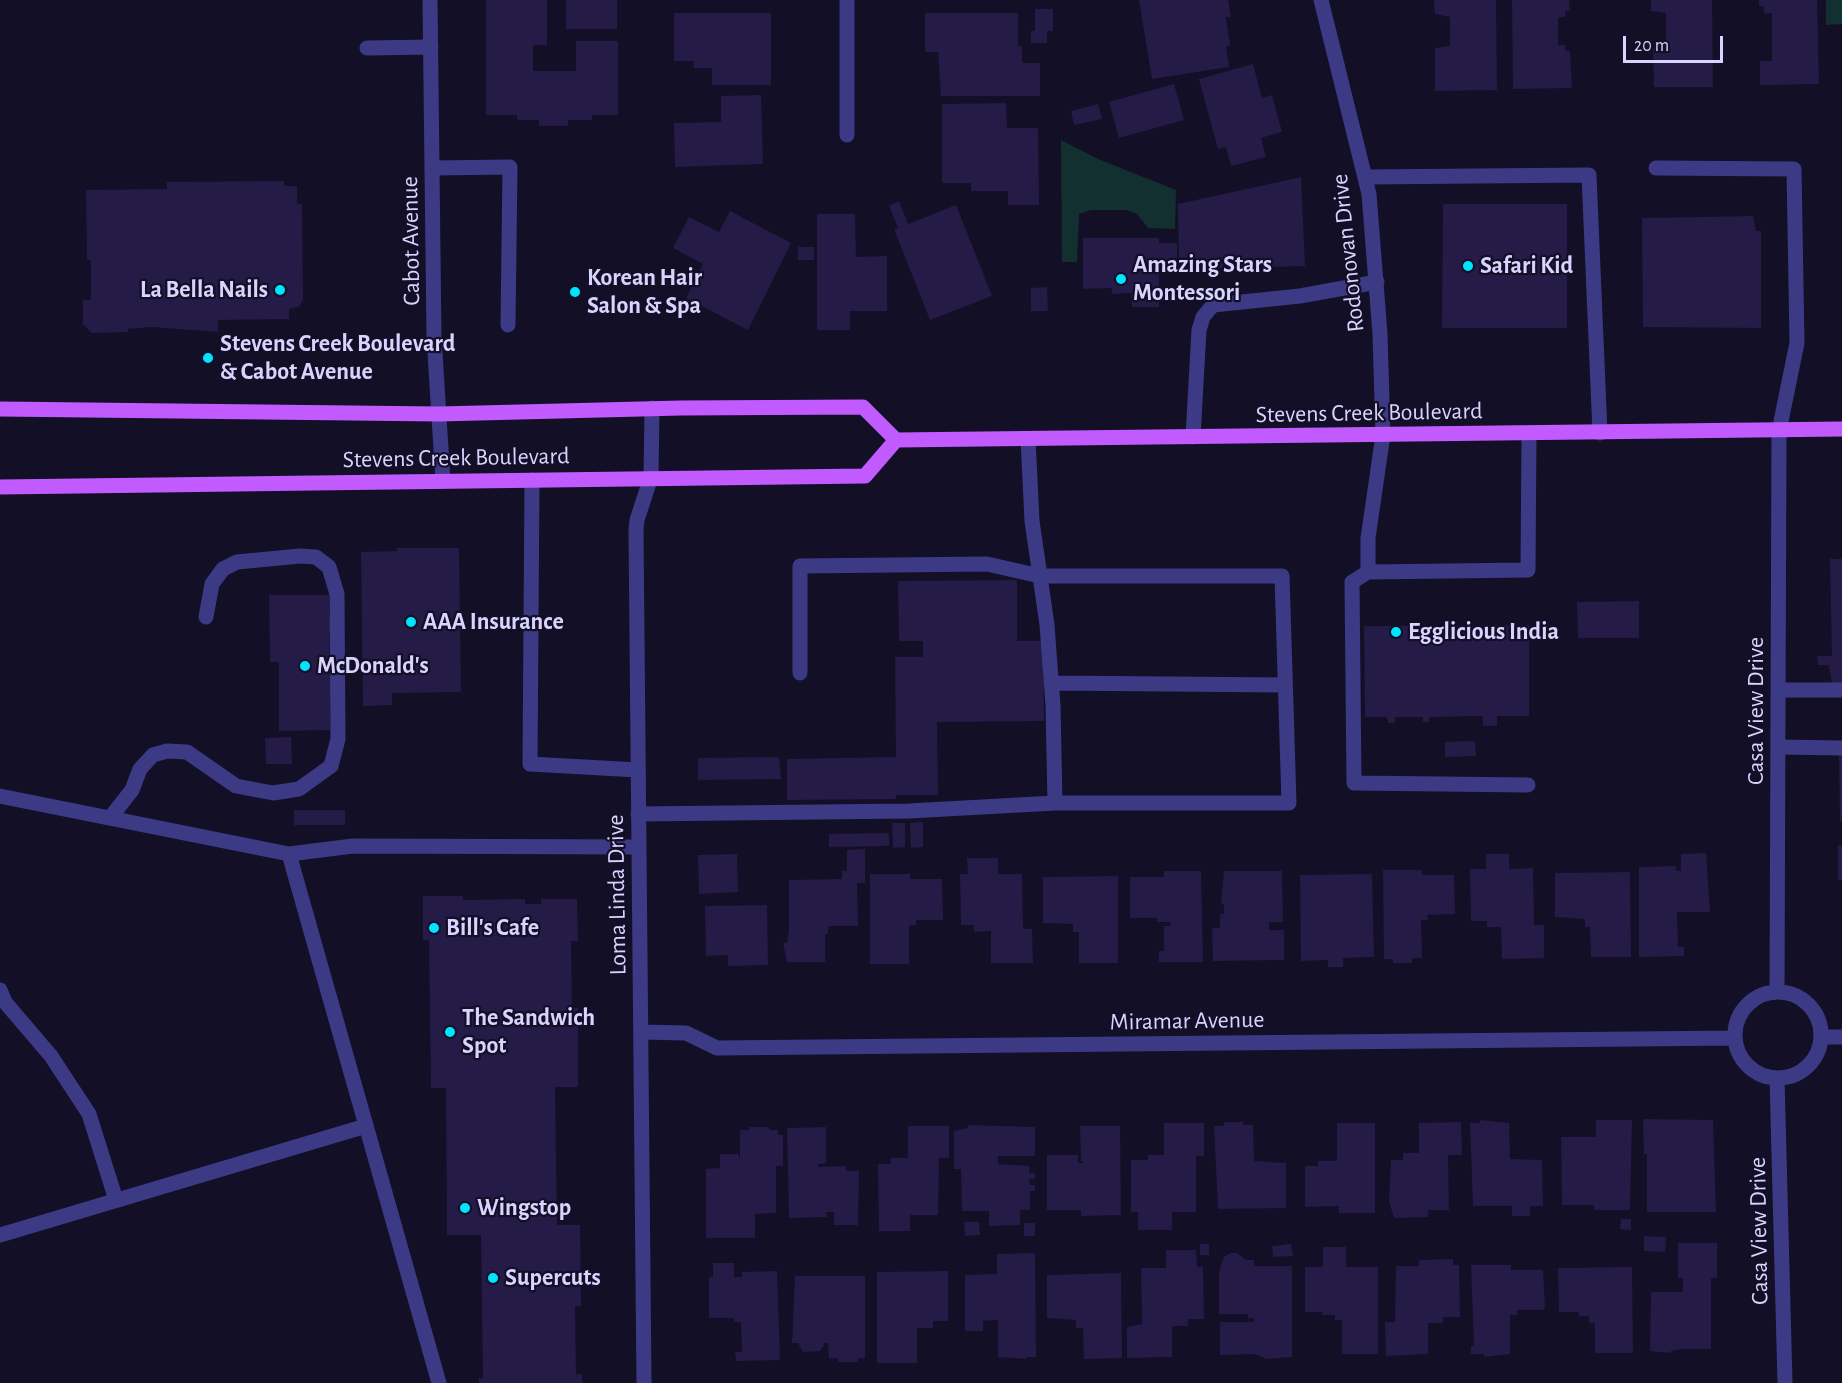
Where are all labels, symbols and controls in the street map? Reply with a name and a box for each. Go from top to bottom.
scale bar [1626,24,1726,62]
text: 20 m [1634,37,1669,55]
street label: Rodonovan Drive [1325,172,1371,334]
street label: Cabot Avenue [395,176,427,306]
place label: Amazing Stars Montessori [1133,251,1272,307]
place label: Safari Kid [1480,252,1573,280]
marker: Safari Kid [1461,259,1475,273]
place label: Korean Hair Salon & Spa [587,264,702,320]
marker: Amazing Stars Montessori [1114,272,1128,286]
place label: La Bella Nails [140,276,268,304]
marker: La Bella Nails [273,283,287,297]
marker: Korean Hair Salon & Spa [568,285,582,299]
place label: Stevens Creek Boulevard & Cabot Avenue [220,330,455,386]
marker: Stevens Creek Boulevard & Cabot Avenue [201,351,215,365]
street label: Stevens Creek Boulevard [1255,397,1483,429]
street label: Stevens Creek Boulevard [342,442,570,474]
place label: AAA Insurance [423,608,564,636]
marker: AAA Insurance [404,615,418,629]
place label: Egglicious India [1408,618,1559,646]
marker: Egglicious India [1389,625,1403,639]
street label: Casa View Drive [1742,637,1770,785]
place label: McDonald's [317,652,429,680]
marker: McDonald's [298,659,312,673]
street label: Loma Linda Drive [601,814,633,976]
place label: Bill's Cafe [446,914,539,942]
marker: Bill's Cafe [427,921,441,935]
place label: The Sandwich Spot [462,1004,595,1060]
street label: Miramar Avenue [1109,1005,1265,1037]
marker: The Sandwich Spot [443,1025,457,1039]
street label: Casa View Drive [1743,1157,1775,1305]
place label: Wingstop [477,1194,571,1222]
marker: Wingstop [458,1201,472,1215]
place label: Supercuts [505,1264,601,1292]
marker: Supercuts [486,1271,500,1285]

